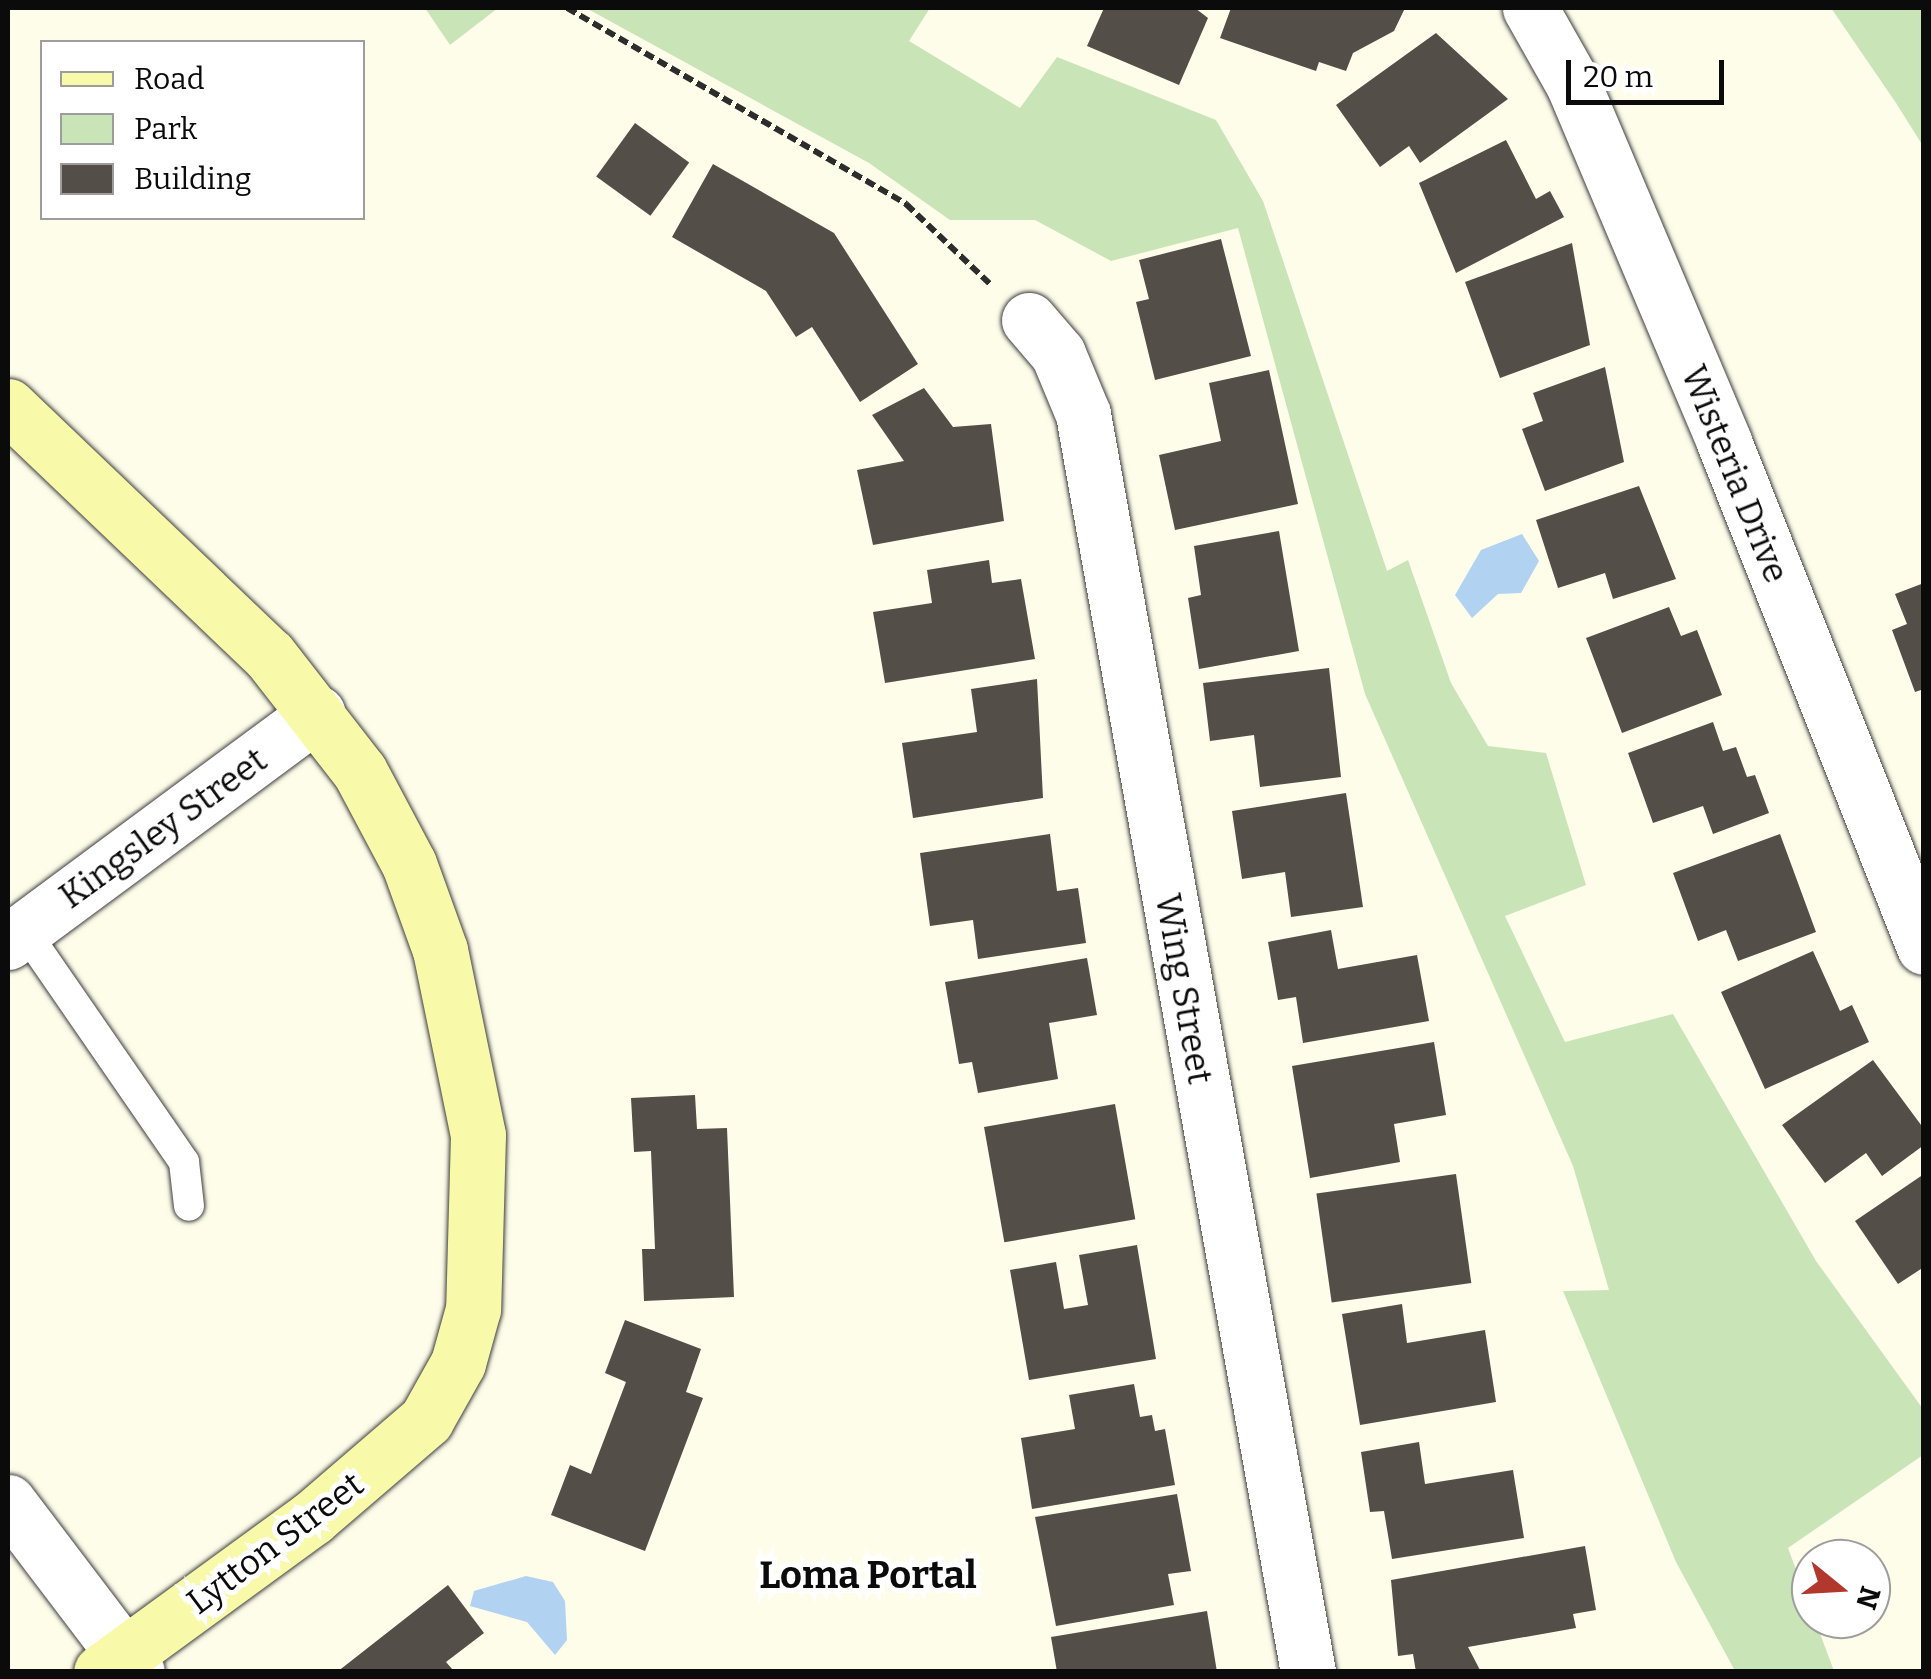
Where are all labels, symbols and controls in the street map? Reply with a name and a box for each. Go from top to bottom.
legend [40,40,365,220]
scale bar [1571,40,1728,102]
text: 20 m [1583,59,1653,95]
text: Road [134,61,205,97]
text: Park [134,111,197,147]
text: Building [134,161,252,197]
street label: Wisteria Drive [1672,359,1798,589]
street label: Kingsley Street [51,739,275,917]
street label: Wing Street [1147,891,1221,1087]
street label: Lytton Street [179,1463,371,1623]
north arrow [1791,1539,1891,1639]
district label: Loma Portal [759,1553,977,1599]
text: N [1849,1582,1887,1613]

